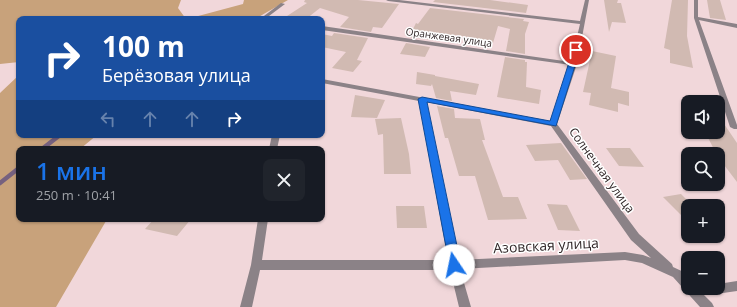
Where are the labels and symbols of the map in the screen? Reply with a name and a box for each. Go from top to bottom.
street label: Оранжевая улица [405,24,493,50]
pin [559,33,593,67]
street label: Солнечная улица [565,124,639,216]
street label: Азовская улица [493,233,599,257]
position arrow [433,244,475,286]

